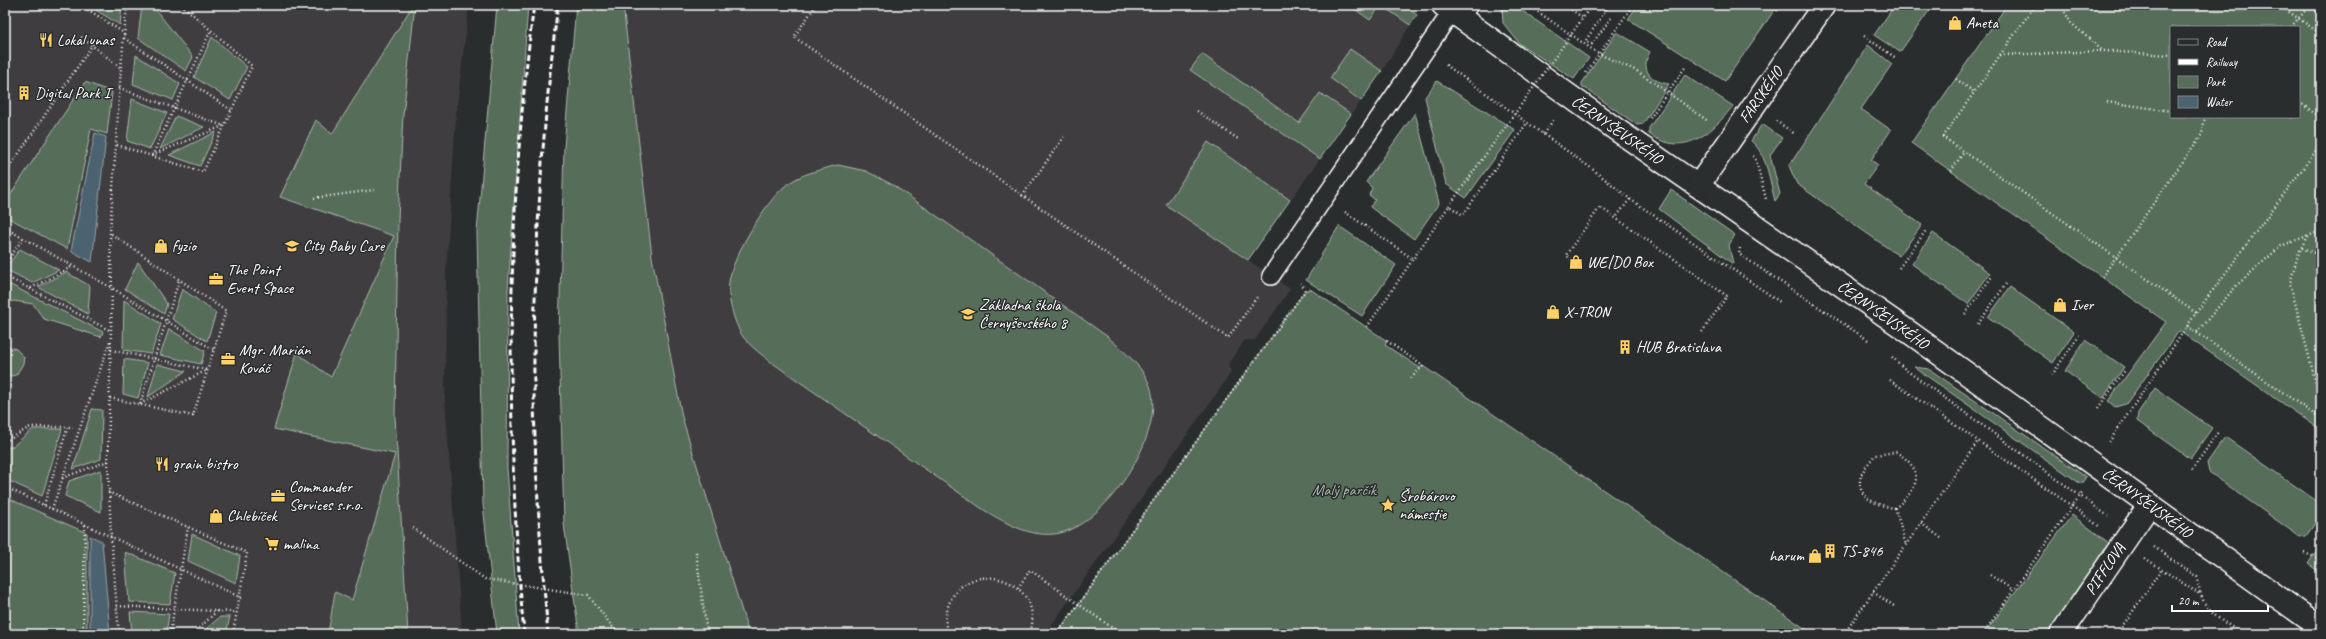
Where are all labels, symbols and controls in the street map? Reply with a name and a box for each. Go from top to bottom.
place label: Aneta [1966,13,2000,33]
shop icon: Aneta [1947,15,1963,31]
legend [2170,26,2300,118]
place label: Lokal unas [57,30,115,50]
restaurant icon: Lokal unas [38,32,54,48]
text: Road [2206,34,2228,50]
text: Railway [2206,54,2238,70]
street label: FARSKÉHO [1735,62,1789,127]
text: Park [2206,74,2227,90]
place label: Digital Park I [35,83,114,103]
building icon: Digital Park I [16,85,32,101]
street label: ČERNYŠEVSKÉHO [1568,91,1668,170]
text: Water [2206,94,2234,110]
place label: fyzio [172,236,198,256]
place label: City Baby Care [303,236,386,256]
shop icon: fyzio [153,238,169,254]
school or university icon: City Baby Care [284,238,300,254]
place label: WE|DO Box [1587,252,1654,272]
shop icon: WE|DO Box [1568,254,1584,270]
place label: The Point Event Space [227,260,295,298]
office icon: The Point Event Space [208,271,224,287]
street label: ČERNYŠEVSKÉHO [1834,276,1934,355]
place label: Základná škola Černyševského 8 [979,295,1069,333]
place label: Iver [2071,295,2095,315]
shop icon: Iver [2052,297,2068,313]
place label: X-TRON [1564,302,1613,322]
shop icon: X-TRON [1545,304,1561,320]
school or university icon: Základná škola Černyševského 8 [960,306,976,322]
place label: HUB Bratislava [1636,337,1722,357]
building icon: HUB Bratislava [1617,339,1633,355]
place label: Mgr. Marián Kováč [239,340,311,378]
office icon: Mgr. Marián Kováč [220,351,236,367]
place label: grain bistro [173,454,239,474]
restaurant icon: grain bistro [154,456,170,472]
street label: ČERNYŠEVSKÉHO [2098,464,2198,544]
place label: Commander Services s.r.o. [289,477,363,515]
park label: Malý parčík [1312,480,1377,500]
place label: Šrobárovo námestie [1399,486,1457,524]
office icon: Commander Services s.r.o. [270,488,286,504]
place icon: Šrobárovo námestie [1380,497,1396,513]
place label: Chlebíček [227,506,278,526]
shop icon: Chlebíček [208,508,224,524]
place label: malina [283,534,320,554]
supermarket icon: malina [264,536,280,552]
street label: PIFFLOVA [2080,539,2130,599]
place label: TS-846 [1841,541,1884,561]
building icon: TS-846 [1822,543,1838,559]
place label: harum [1769,546,1805,566]
shop icon: harum [1807,548,1823,564]
scale bar [2172,587,2268,613]
text: 20 m [2178,593,2200,609]

